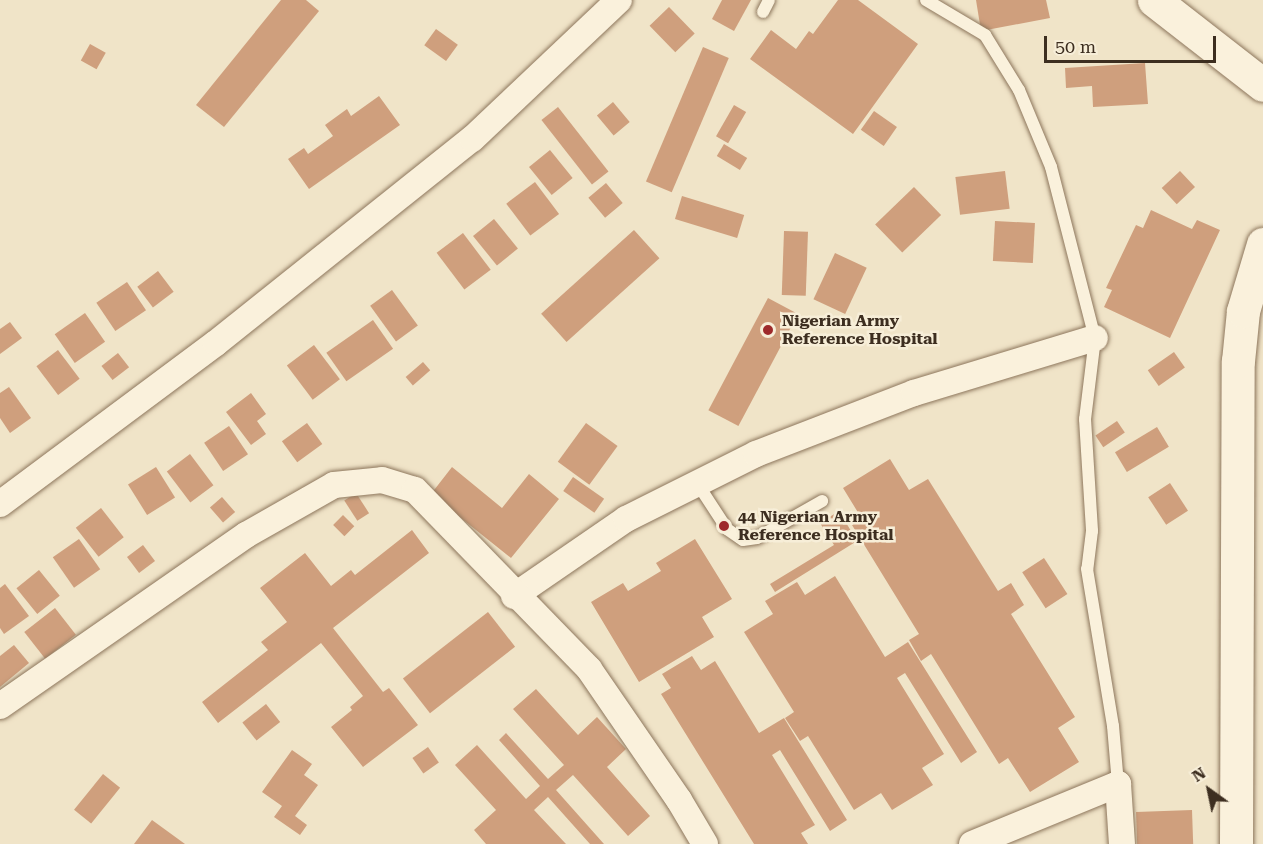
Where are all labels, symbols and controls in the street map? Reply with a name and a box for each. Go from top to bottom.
scale bar [1047,24,1220,62]
text: 50 m [1055,36,1096,57]
place label: Nigerian Army Reference Hospital [782,311,938,349]
marker: Nigerian Army Reference Hospital [759,321,777,339]
place label: 44 Nigerian Army Reference Hospital [738,507,894,545]
marker: 44 Nigerian Army Reference Hospital [715,517,733,535]
north arrow [1179,760,1239,820]
text: N [1189,763,1209,786]

